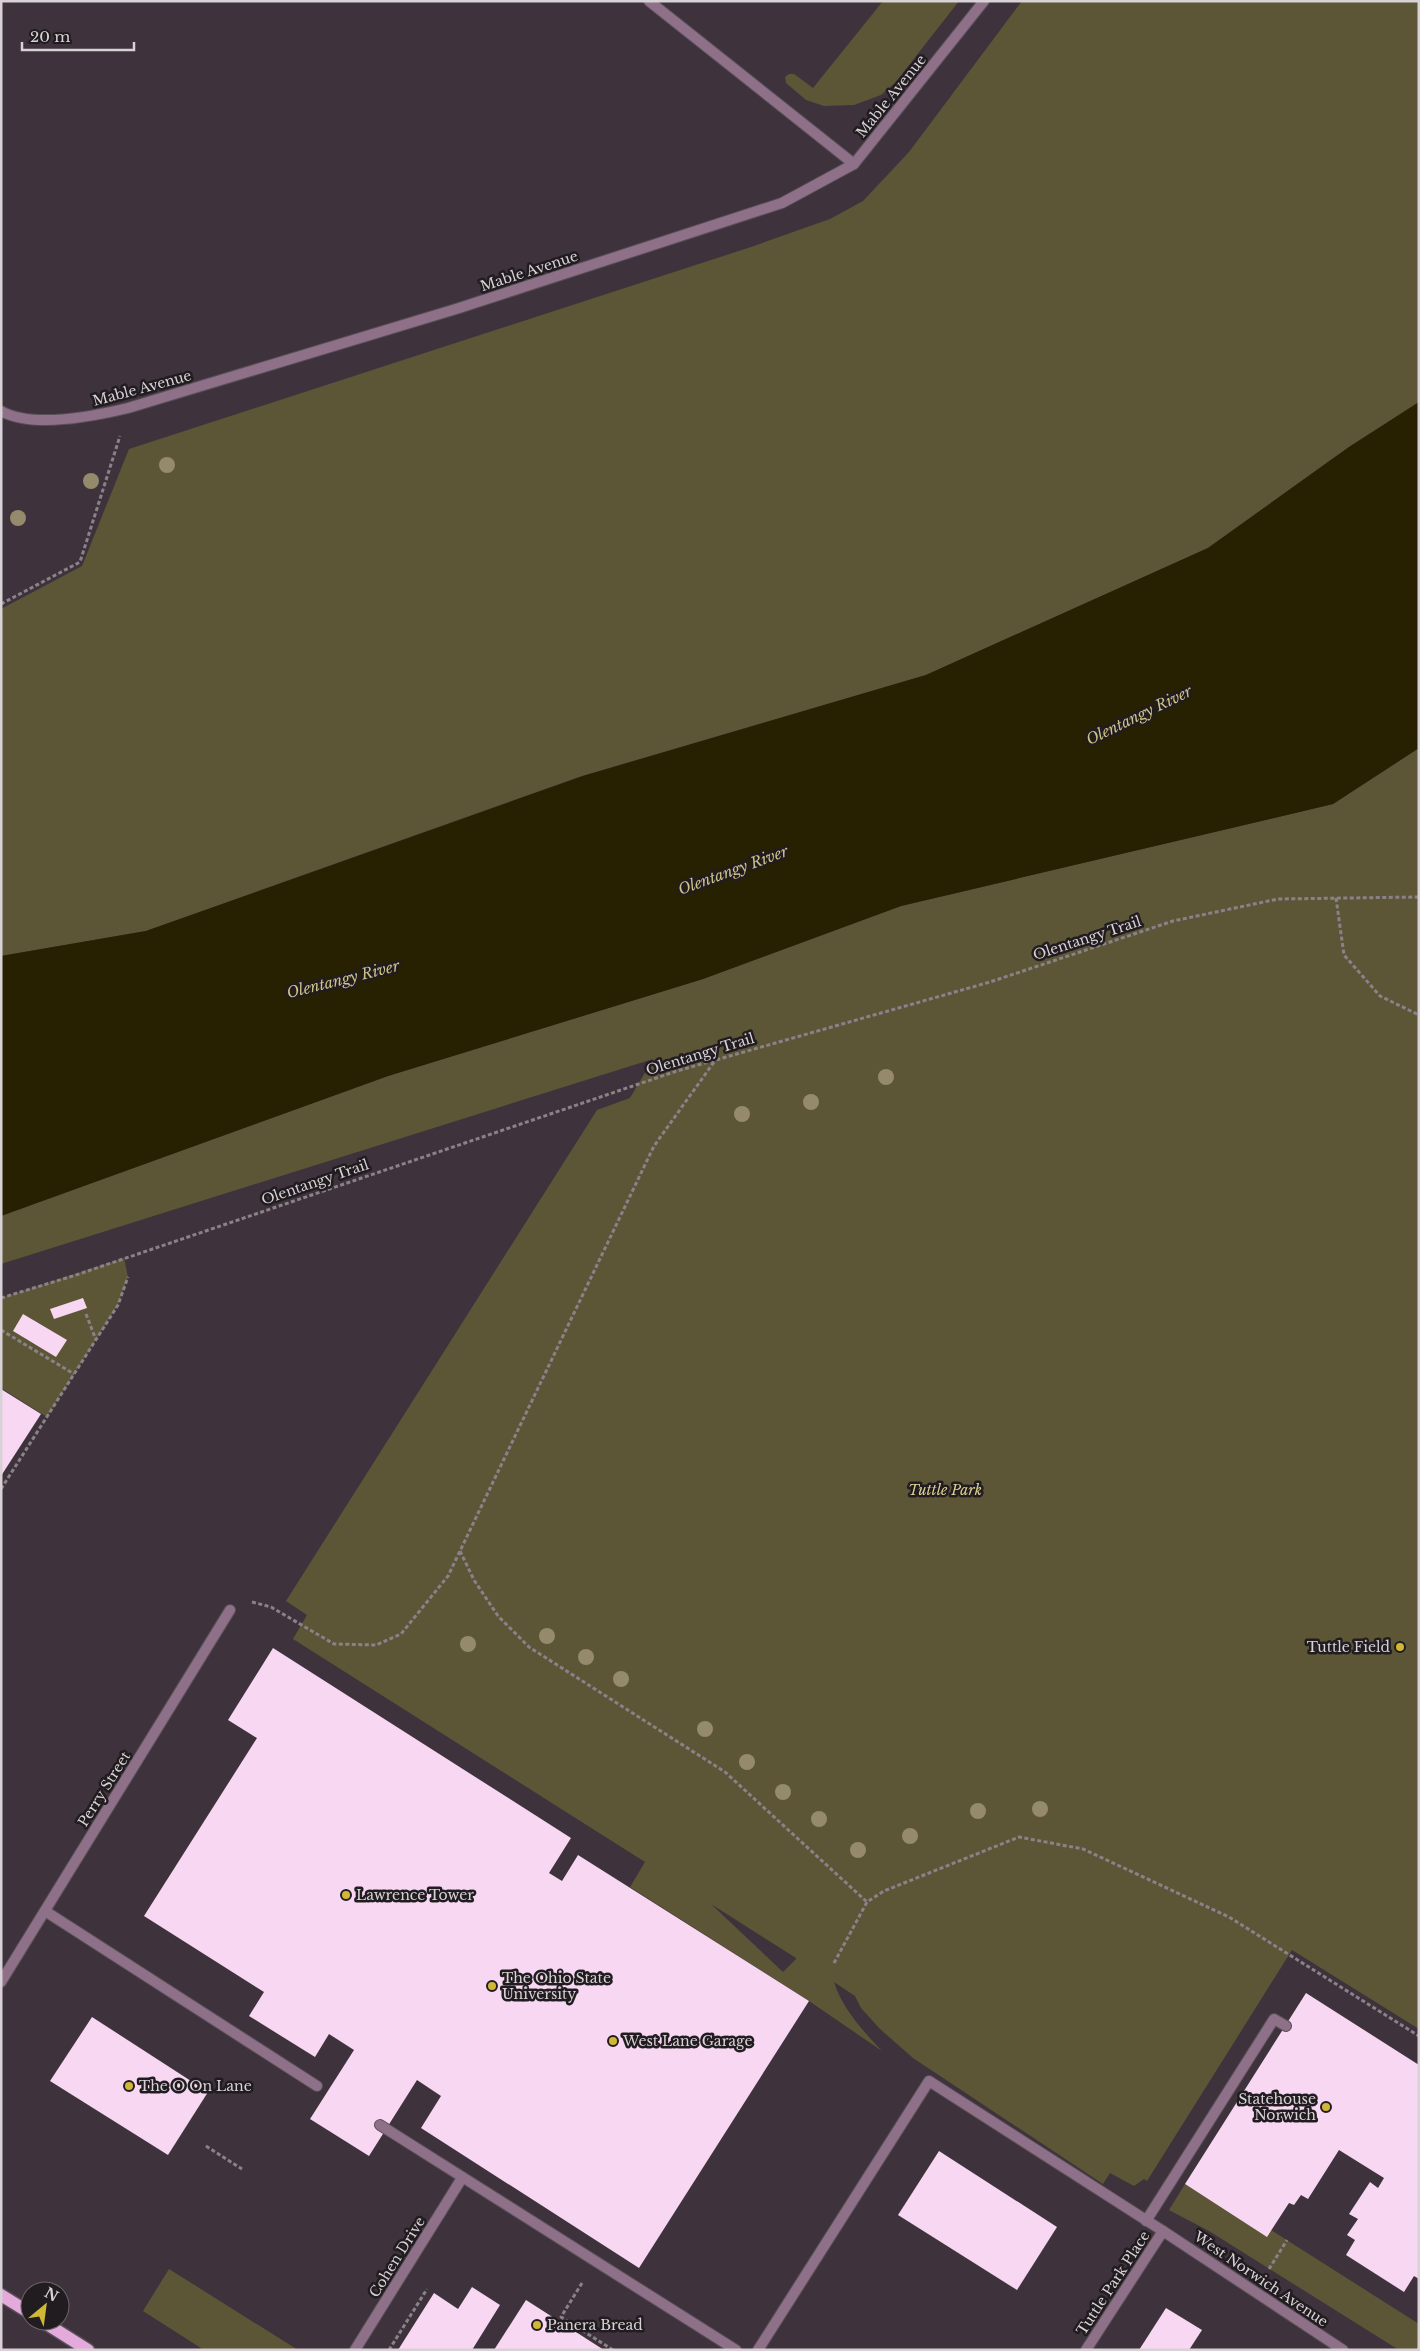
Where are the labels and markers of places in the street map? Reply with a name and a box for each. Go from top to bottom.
place label: Tuttle Field [1307,1638,1391,1656]
marker: Tuttle Field [1394,1641,1406,1653]
place label: Lawrence Tower [356,1886,474,1904]
marker: Lawrence Tower [340,1889,352,1901]
place label: The Ohio State University [502,1969,611,2003]
marker: The Ohio State University [486,1980,498,1992]
place label: West Lane Garage [622,2032,752,2050]
marker: West Lane Garage [607,2035,619,2047]
place label: The O On Lane [139,2077,252,2095]
marker: The O On Lane [123,2080,135,2092]
place label: Statehouse Norwich [1238,2090,1316,2124]
marker: Statehouse Norwich [1320,2101,1332,2113]
place label: Panera Bread [547,2316,643,2334]
marker: Panera Bread [531,2319,543,2331]

